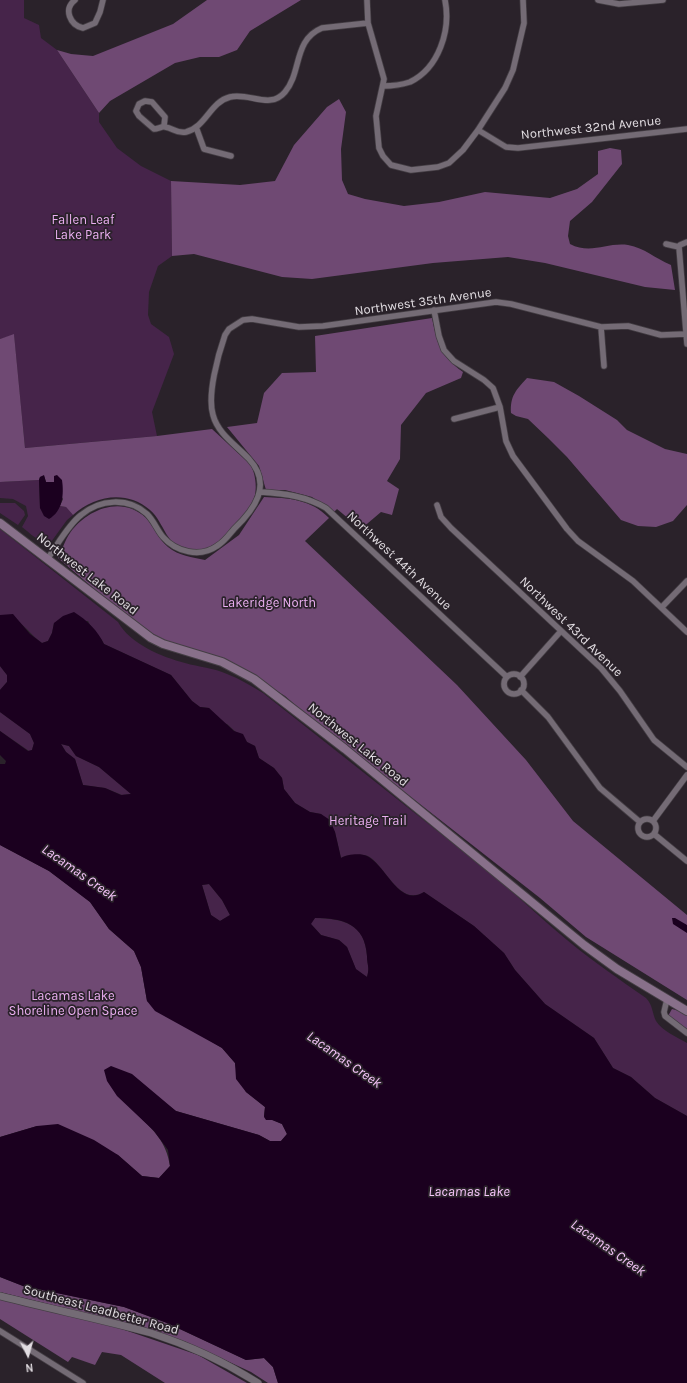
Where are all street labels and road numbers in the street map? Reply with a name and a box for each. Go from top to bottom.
street label: Northwest 32nd Avenue [520,113,662,143]
street label: Northwest 35th Avenue [354,285,492,319]
street label: Northwest 44th Avenue [343,508,455,614]
street label: Northwest Lake Road [33,530,141,618]
street label: Northwest 43rd Avenue [516,574,626,680]
street label: Northwest Lake Road [305,700,411,790]
street label: Southeast Leadbetter Road [22,1282,180,1338]

